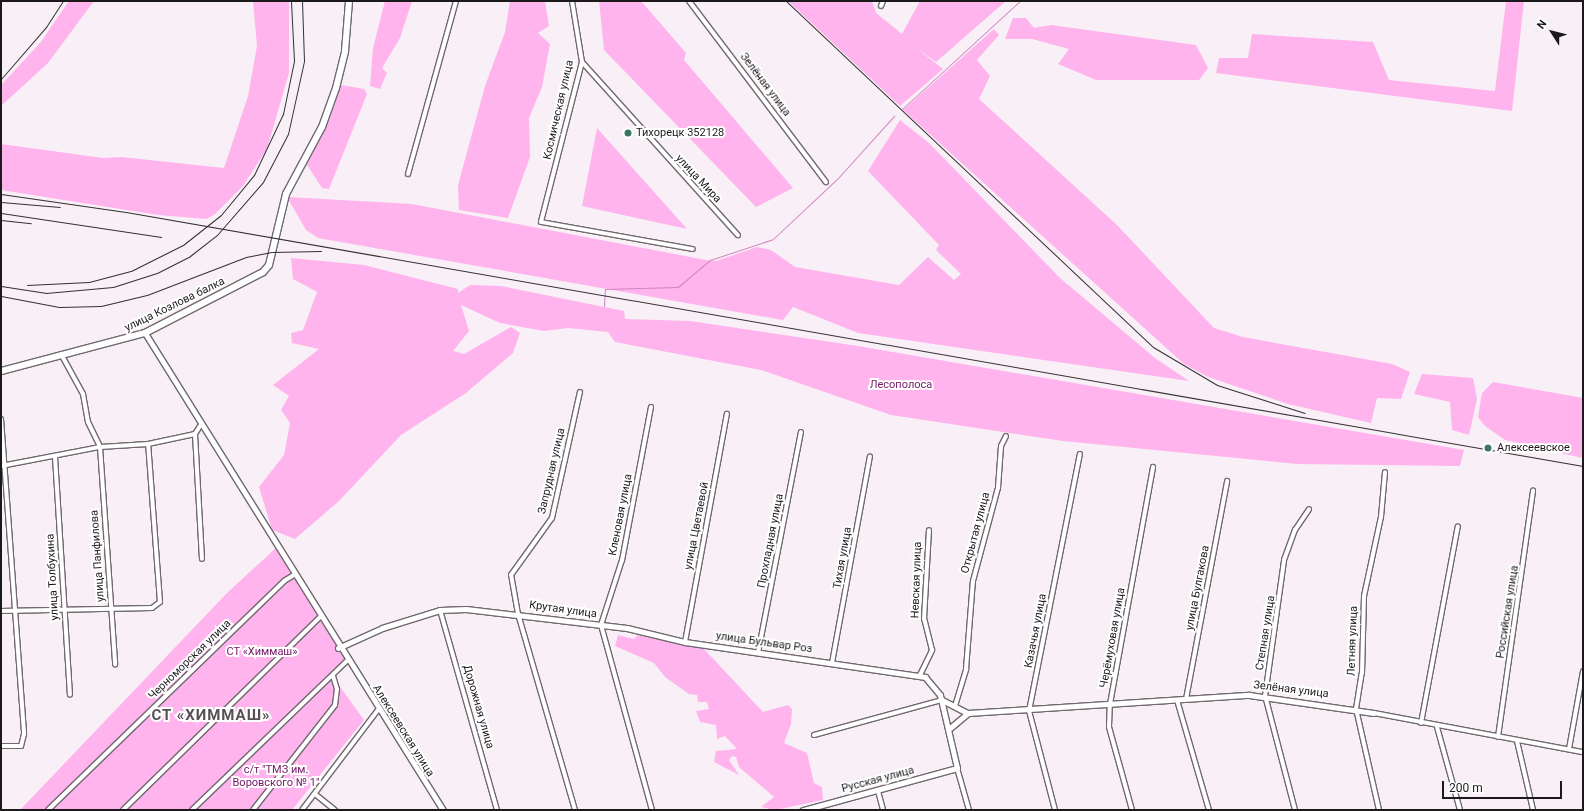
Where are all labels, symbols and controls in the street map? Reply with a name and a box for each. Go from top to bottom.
north arrow [1532,12,1572,52]
text: N [1534,18,1549,32]
street label: Зелёная улица [737,51,793,119]
street label: Космическая улица [541,59,577,161]
place label: Тихорецк 352128 [636,126,724,140]
marker: Тихорецк 352128 [623,128,633,138]
street label: улица Мира [672,152,724,206]
street label: улица Козлова балка [123,275,227,335]
park label: Лесополоса [870,378,932,392]
street label: Запрудная улица [536,427,568,515]
place label: Алексеевское [1497,441,1570,455]
marker: Алексеевское [1482,442,1494,454]
street label: Кленовая улица [607,473,635,557]
street label: улица Цветаевой [682,481,712,571]
street label: Открытая улица [959,491,993,575]
street label: Прохладная улица [755,493,787,589]
street label: улица Панфилова [88,509,108,603]
street label: Тихая улица [831,526,855,590]
street label: улица Толбухина [44,533,62,621]
street label: Невская улица [909,541,925,619]
street label: улица Булгакова [1183,544,1213,632]
street label: Российская улица [1494,565,1522,659]
street label: Черёмуховая улица [1098,587,1128,689]
street label: Казачья улица [1022,593,1050,669]
street label: Степная улица [1254,595,1278,671]
street label: Крутая улица [528,599,598,621]
street label: Летняя улица [1345,606,1361,676]
street label: Черноморская улица [146,617,234,703]
street label: улица Бульвар Роз [715,630,813,656]
park label: СТ «Химмаш» [226,645,298,659]
street label: Дорожная улица [460,664,496,750]
street label: Зелёная улица [1253,679,1329,701]
street label: Алексеевская улица [369,683,437,779]
district label: СТ «ХИММАШ» [151,707,271,725]
park label: с/т "ТМЗ им. Воровского № 1" [233,764,319,790]
street label: Русская улица [840,764,916,796]
scale bar [1444,773,1564,799]
text: 200 m [1449,781,1483,795]

